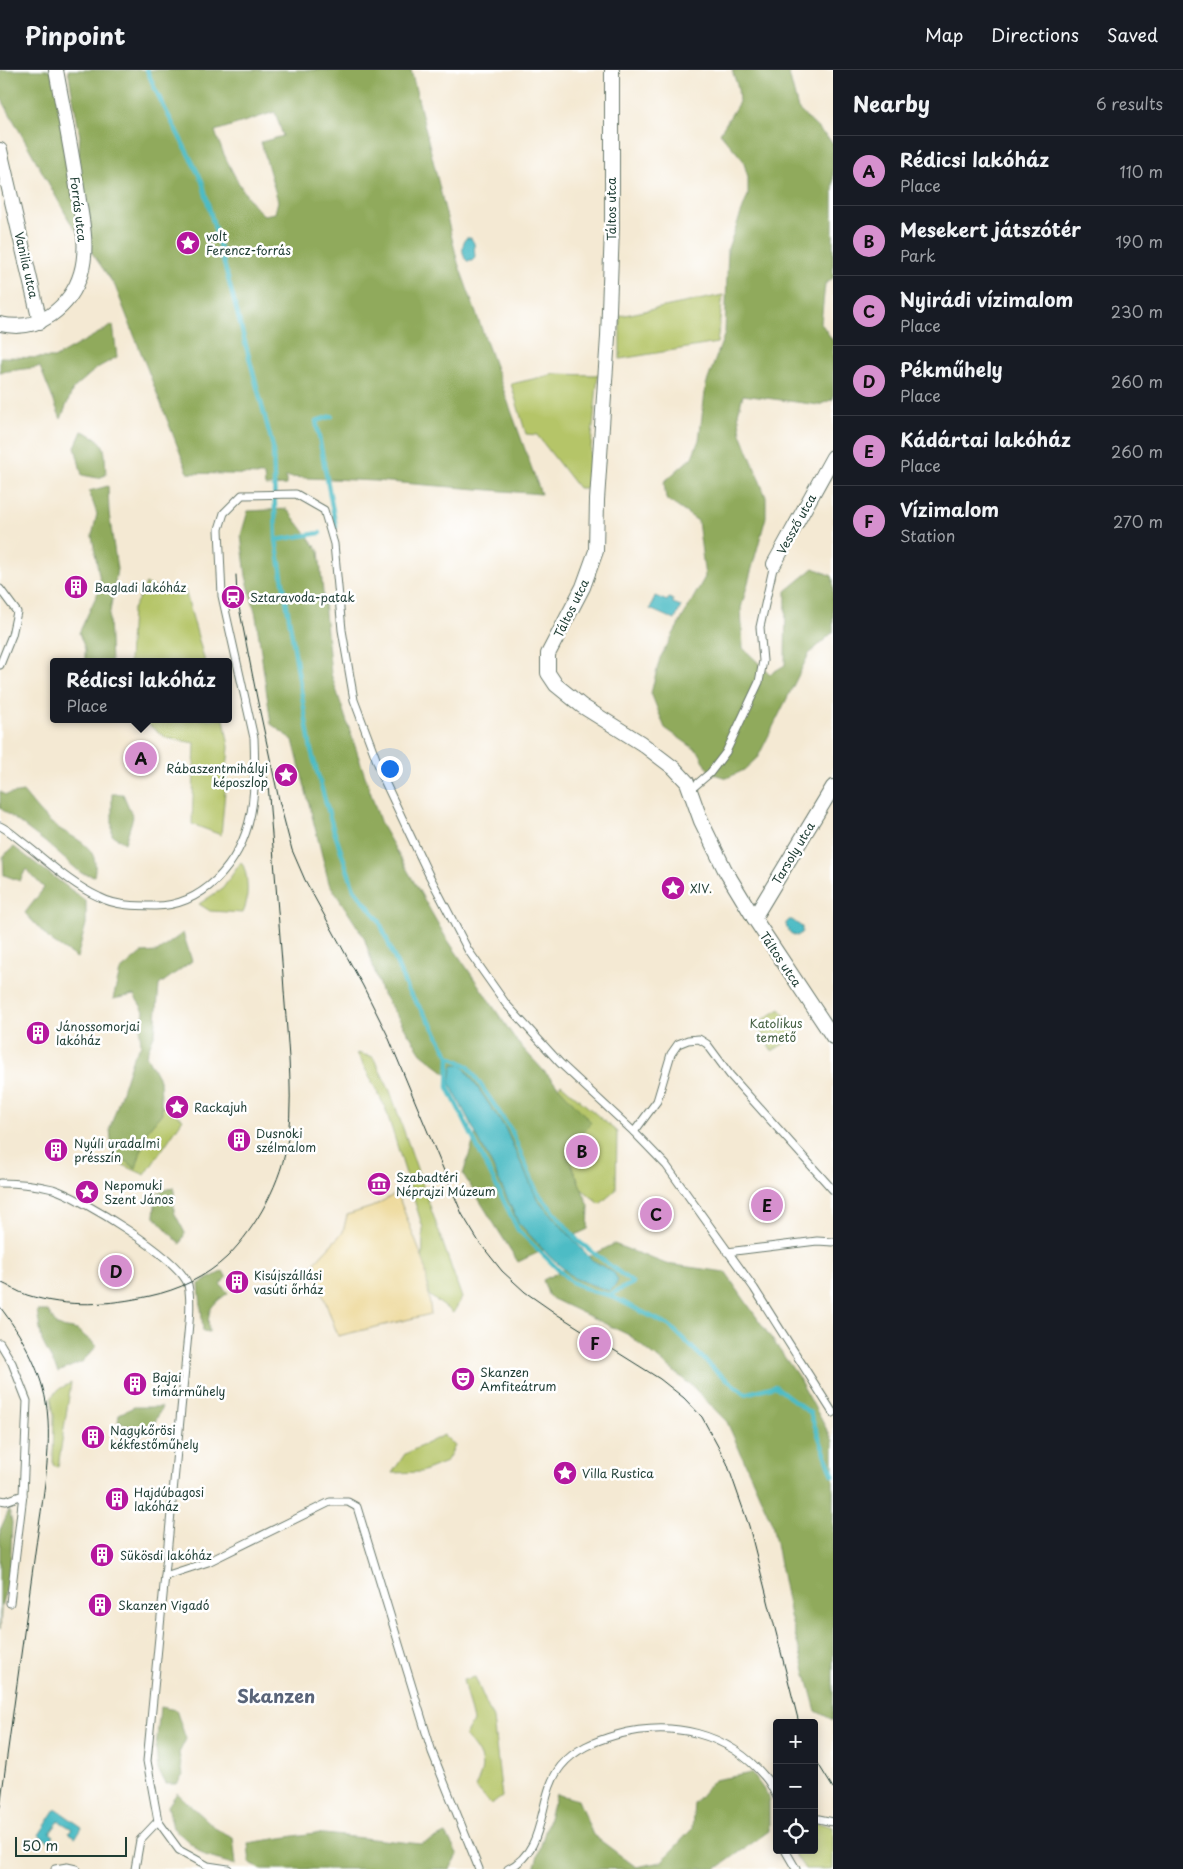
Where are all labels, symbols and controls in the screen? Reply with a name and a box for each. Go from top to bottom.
text: Pinpoint [25,17,126,53]
text: Map [925,21,963,48]
text: Directions [991,21,1079,48]
text: Saved [1107,21,1158,48]
text: Nearby [853,87,930,119]
text: 6 results [1096,91,1163,115]
text: Rédicsi lakóház [900,145,1049,173]
text: A [863,159,875,183]
text: 110 m [1120,159,1163,183]
text: Place [900,173,941,197]
street label: Forrás utca [66,175,92,243]
street label: Táltos utca [602,177,620,241]
text: Mesekert játszótér [900,215,1081,243]
place label: volt Ferencz-forrás [206,227,291,259]
text: B [864,229,874,253]
text: 190 m [1115,229,1163,253]
street label: Vanilia utca [11,230,44,301]
place icon: volt Ferencz-forrás [175,230,201,256]
text: Park [900,243,936,267]
text: Nyirádi vízimalom [900,285,1073,313]
text: C [863,299,875,323]
text: 230 m [1111,299,1163,323]
text: Place [900,313,941,337]
text: Pékműhely [900,355,1003,383]
text: D [863,369,875,393]
text: 260 m [1111,369,1163,393]
text: Place [900,383,941,407]
text: Kádártai lakóház [900,425,1070,453]
text: E [864,439,874,463]
text: 260 m [1111,439,1163,463]
text: Place [900,453,941,477]
street label: Vessző utca [772,490,820,557]
text: Vízimalom [900,495,999,523]
text: F [864,509,874,533]
text: 270 m [1113,509,1163,533]
text: Station [900,523,955,547]
building icon: Bagladi lakóház [63,574,89,600]
street label: Táltos utca [549,575,593,640]
place label: Bagladi lakóház [94,578,187,596]
station icon: Sztaravoda-patak [220,584,246,610]
place label: Sztaravoda-patak [250,588,355,606]
popup [50,658,232,723]
text: Rédicsi lakóház [67,665,215,693]
text: Place [67,693,107,717]
pin: A [125,739,157,777]
your location [377,756,403,782]
place label: Rábaszentmihályi képoszlop [166,759,268,791]
place icon: Rábaszentmihályi képoszlop [273,762,299,788]
street label: Tarsoly utca [767,818,819,888]
place icon: XIV. [660,875,686,901]
place label: XIV. [690,879,712,897]
street label: Táltos utca [756,928,806,991]
park label: Katolikus temető [749,1014,803,1046]
place label: Jánossomorjai lakóház [56,1017,140,1049]
building icon: Jánossomorjai lakóház [25,1020,51,1046]
place icon: Rackajuh [164,1094,190,1120]
place label: Rackajuh [194,1098,247,1116]
place label: Dusnoki szélmalom [256,1124,316,1156]
building icon: Dusnoki szélmalom [226,1127,252,1153]
pin: B [566,1132,598,1170]
place label: Nyúli uradalmi présszín [74,1134,160,1166]
building icon: Nyúli uradalmi présszín [43,1137,69,1163]
place label: Szabadtéri Néprajzi Múzeum [396,1168,496,1200]
museum icon: Szabadtéri Néprajzi Múzeum [366,1171,392,1197]
place label: Nepomuki Szent János [104,1176,174,1208]
place icon: Nepomuki Szent János [74,1179,100,1205]
pin: E [751,1186,783,1224]
pin: C [640,1195,672,1233]
pin: D [100,1252,132,1290]
place label: Kisújszállási vasúti őrház [254,1266,324,1298]
building icon: Kisújszállási vasúti őrház [224,1269,250,1295]
pin: F [579,1324,611,1362]
place label: Skanzen Amfiteátrum [480,1363,556,1395]
theatre icon: Skanzen Amfiteátrum [450,1366,476,1392]
place label: Bajai tímárműhely [152,1368,226,1400]
building icon: Bajai tímárműhely [122,1371,148,1397]
place label: Nagykőrösi kékfestőműhely [110,1421,199,1453]
building icon: Nagykőrösi kékfestőműhely [80,1424,106,1450]
place icon: Villa Rustica [552,1460,578,1486]
place label: Villa Rustica [582,1464,654,1482]
place label: Hajdúbagosi lakóház [134,1483,204,1515]
building icon: Hajdúbagosi lakóház [104,1486,130,1512]
building icon: Sükösdi lakóház [89,1542,115,1568]
place label: Sükösdi lakóház [120,1546,212,1564]
building icon: Skanzen Vigadó [87,1592,113,1618]
place label: Skanzen Vigadó [118,1596,210,1614]
district label: Skanzen [237,1682,315,1709]
map controls [773,1719,818,1854]
button: + [773,1719,818,1764]
button: − [773,1764,818,1809]
button: locate [773,1809,818,1854]
scale bar [15,1834,128,1857]
text: 50 m [22,1835,58,1856]

